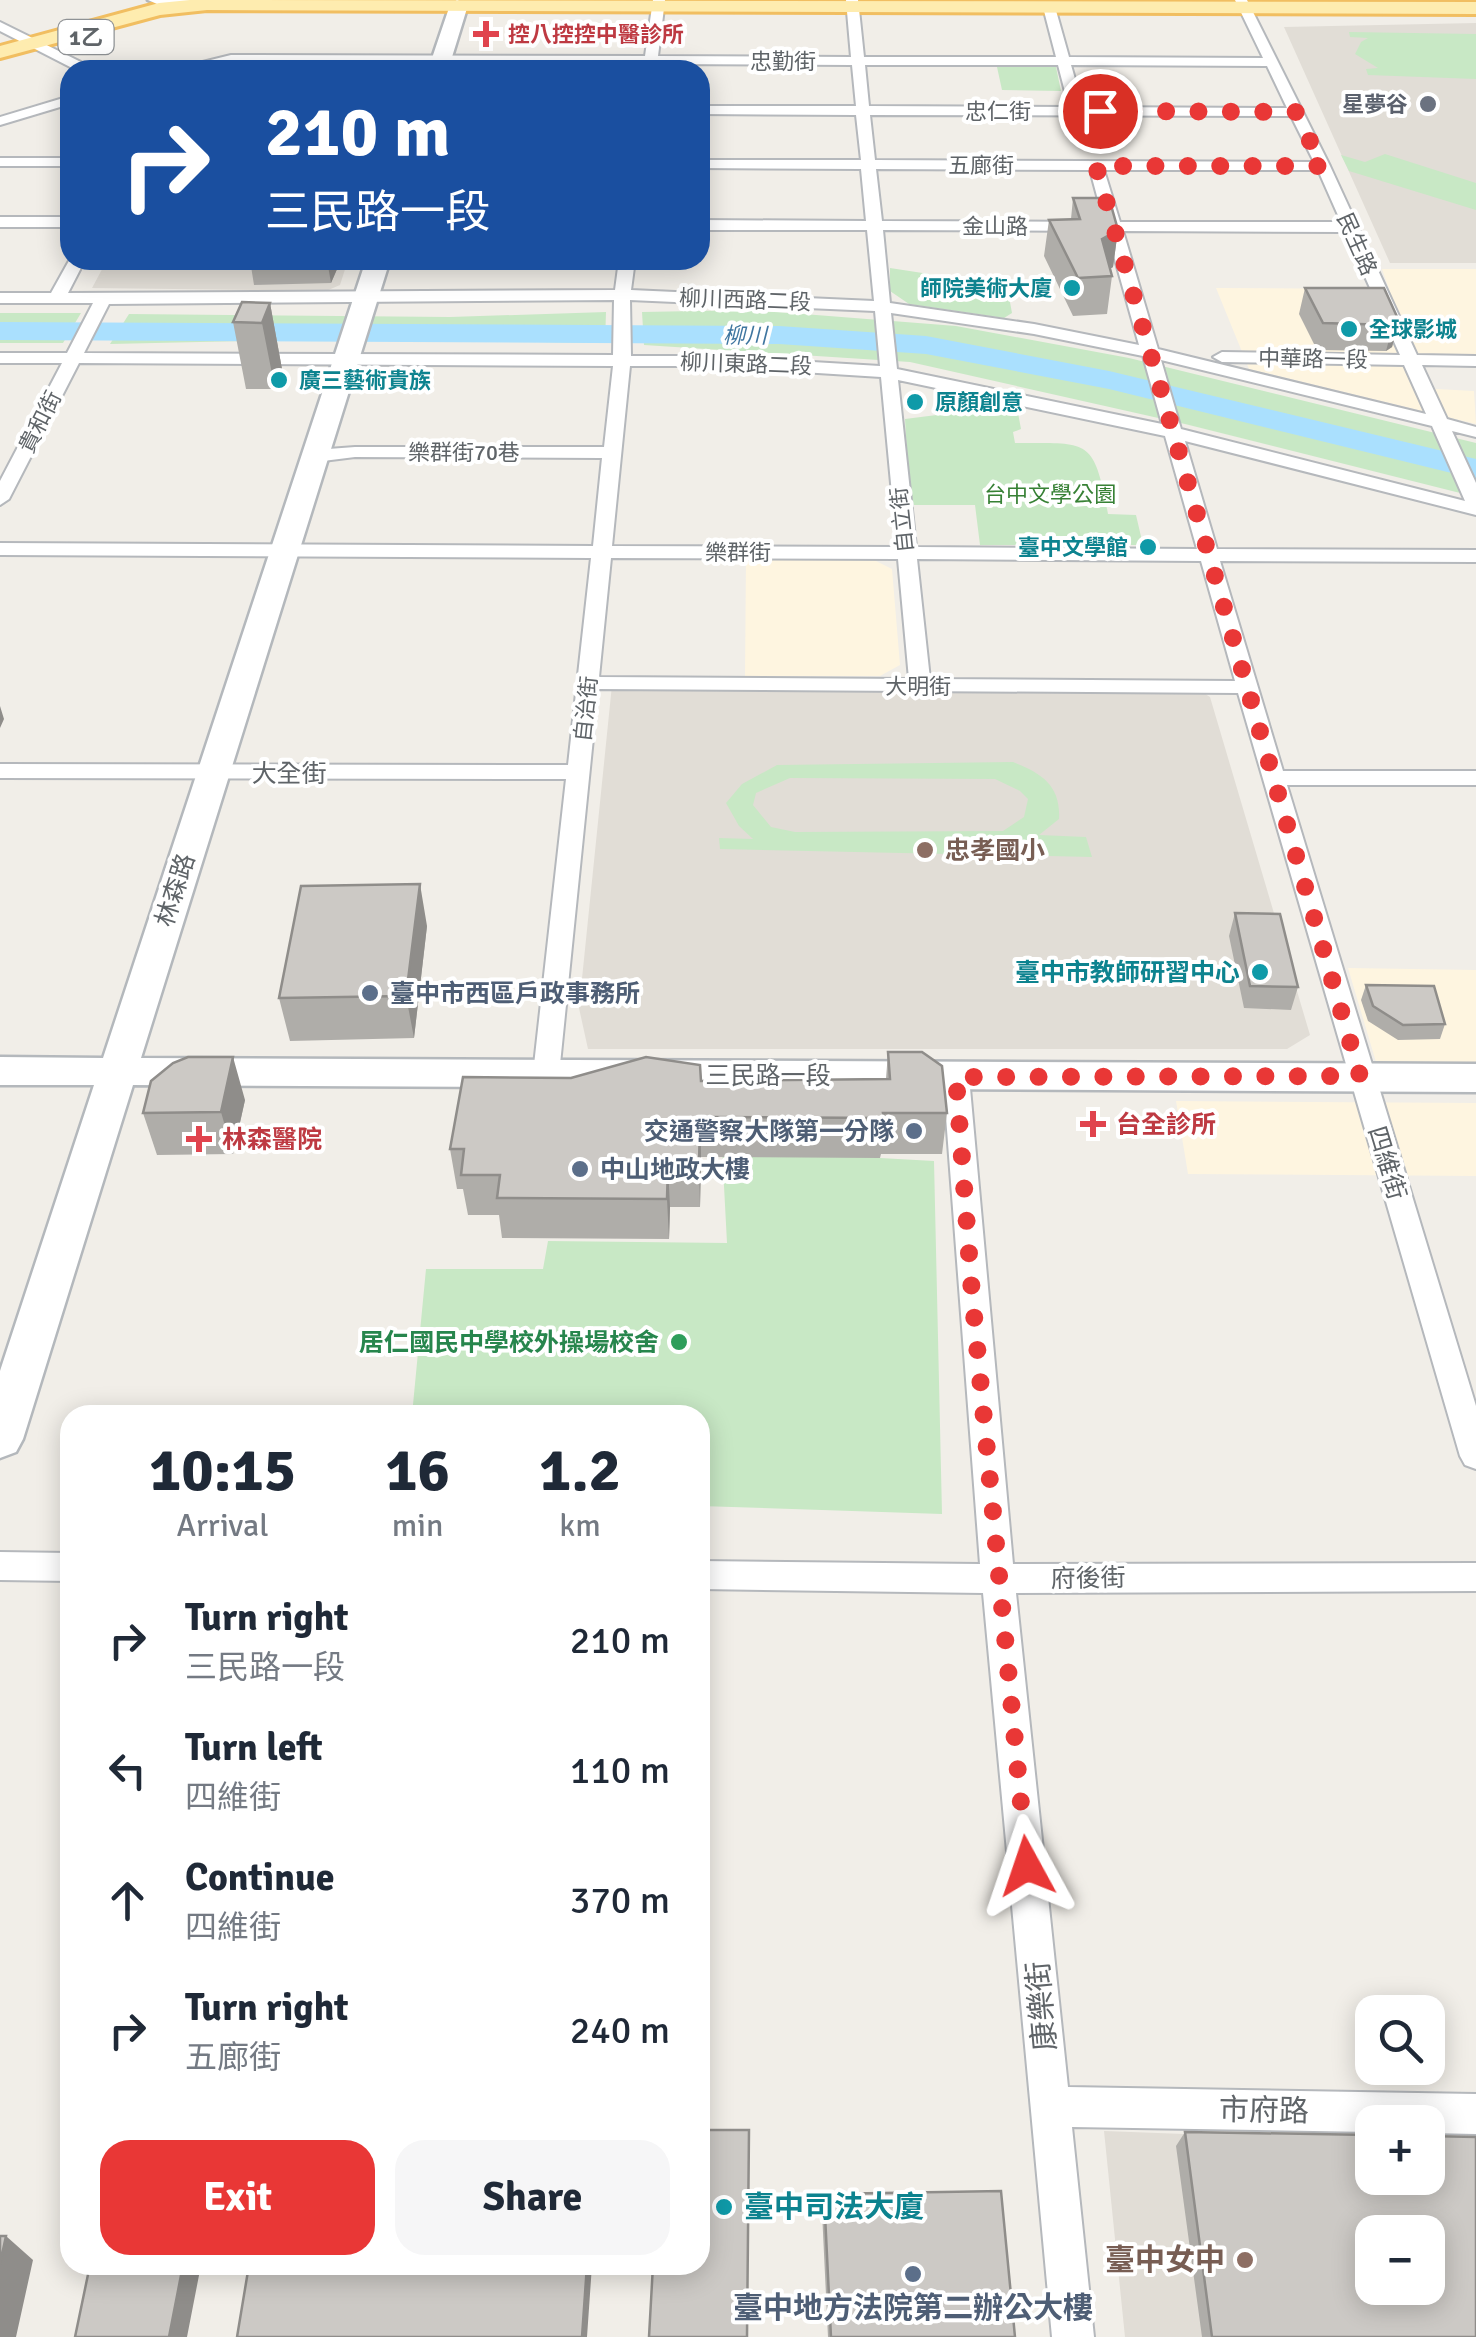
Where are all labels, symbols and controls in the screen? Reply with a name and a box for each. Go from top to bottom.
road number: 1乙 [58,20,114,54]
marker: 控八控控中醫診所 [473,21,499,47]
place label: 控八控控中醫診所 [508,21,684,48]
street label: 忠勤街 [750,48,816,75]
pin [1058,69,1143,154]
icon: arrive [1073,84,1128,139]
text: 210 m [265,89,450,175]
place label: 星夢谷 [1342,91,1408,118]
marker: 星夢谷 [1417,93,1439,115]
street label: 忠仁街 [965,98,1031,125]
icon: right [100,100,230,230]
street label: 五廊街 [948,152,1014,179]
text: 三民路一段 [265,185,490,240]
street label: 民生路 [1331,208,1383,280]
street label: 金山路 [962,213,1028,240]
place label: 師院美術大廈 [920,275,1052,302]
marker: 師院美術大廈 [1061,277,1083,299]
street label: 柳川西路二段 [679,284,811,316]
place label: 全球影城 [1369,316,1457,343]
marker: 全球影城 [1338,318,1360,340]
water label: 柳川 [723,322,769,349]
street label: 中華路一段 [1258,345,1368,373]
street label: 柳川東路二段 [680,348,812,380]
place label: 廣三藝術貴族 [299,367,431,394]
marker: 廣三藝術貴族 [268,369,290,391]
street label: 貴和街 [13,386,67,458]
place label: 原顏創意 [935,389,1023,416]
marker: 原顏創意 [904,391,926,413]
street label: 樂群街70巷 [408,439,520,466]
park label: 台中文學公園 [984,481,1116,508]
street label: 自立街 [885,486,919,554]
place label: 臺中文學館 [1018,534,1128,561]
marker: 臺中文學館 [1137,536,1159,558]
street label: 樂群街 [705,539,771,566]
street label: 大明街 [885,673,951,700]
street label: 自治街 [569,675,603,743]
street label: 大全街 [251,758,327,789]
place label: 忠孝國小 [945,835,1045,866]
marker: 忠孝國小 [914,839,936,861]
street label: 林森路 [149,850,201,930]
place label: 臺中市教師研習中心 [1015,957,1240,988]
marker: 臺中市教師研習中心 [1249,961,1271,983]
place label: 臺中市西區戶政事務所 [390,978,640,1009]
marker: 臺中市西區戶政事務所 [359,982,381,1004]
street label: 三民路一段 [705,1060,831,1091]
place label: 台全診所 [1116,1109,1216,1140]
marker: 台全診所 [1080,1111,1106,1137]
place label: 交通警察大隊第一分隊 [644,1116,894,1147]
marker: 交通警察大隊第一分隊 [903,1120,925,1142]
street label: 四維街 [1361,1123,1413,1203]
place label: 林森醫院 [222,1124,322,1155]
marker: 林森醫院 [186,1126,212,1152]
place label: 中山地政大樓 [600,1154,750,1185]
marker: 中山地政大樓 [569,1158,591,1180]
place label: 居仁國民中學校外操場校舍 [359,1327,659,1358]
marker: 居仁國民中學校外操場校舍 [668,1331,690,1353]
text: 10:15 [149,1434,296,1508]
text: 16 [385,1434,450,1508]
text: 1.2 [539,1434,621,1508]
text: Arrival [177,1506,269,1545]
text: min [392,1506,443,1545]
text: km [559,1506,601,1545]
street label: 府後街 [1050,1562,1126,1594]
text: Turn right [185,1594,349,1641]
icon: right [100,1613,155,1668]
text: 210 m [570,1617,670,1664]
text: 三民路一段 [185,1648,345,1687]
text: Turn left [185,1724,323,1771]
icon: left [100,1743,155,1798]
text: 110 m [570,1747,670,1794]
text: 四維街 [185,1778,281,1817]
position arrow [975,1814,1079,1918]
text: Continue [185,1854,335,1901]
icon: ahead [100,1873,155,1928]
text: 370 m [570,1877,670,1924]
text: 四維街 [185,1908,281,1947]
street label: 康樂街 [1020,1960,1064,2052]
text: Turn right [185,1984,349,2031]
map controls [1355,1995,1445,2305]
button: search [1355,1995,1445,2085]
icon: right [100,2003,155,2058]
text: 240 m [570,2007,670,2054]
text: 五廊街 [185,2038,281,2077]
street label: 市府路 [1219,2092,1309,2130]
button: + [1355,2105,1445,2195]
button: Exit [100,2140,375,2255]
button: Share [395,2140,670,2255]
place label: 臺中司法大廈 [744,2189,924,2226]
marker: 臺中司法大廈 [713,2196,735,2218]
button: − [1355,2215,1445,2305]
place label: 臺中女中 [1105,2242,1225,2279]
marker: 臺中女中 [1234,2249,1256,2271]
marker: 臺中地方法院第二辦公大樓 [902,2263,924,2285]
place label: 臺中地方法院第二辦公大樓 [733,2290,1093,2327]

